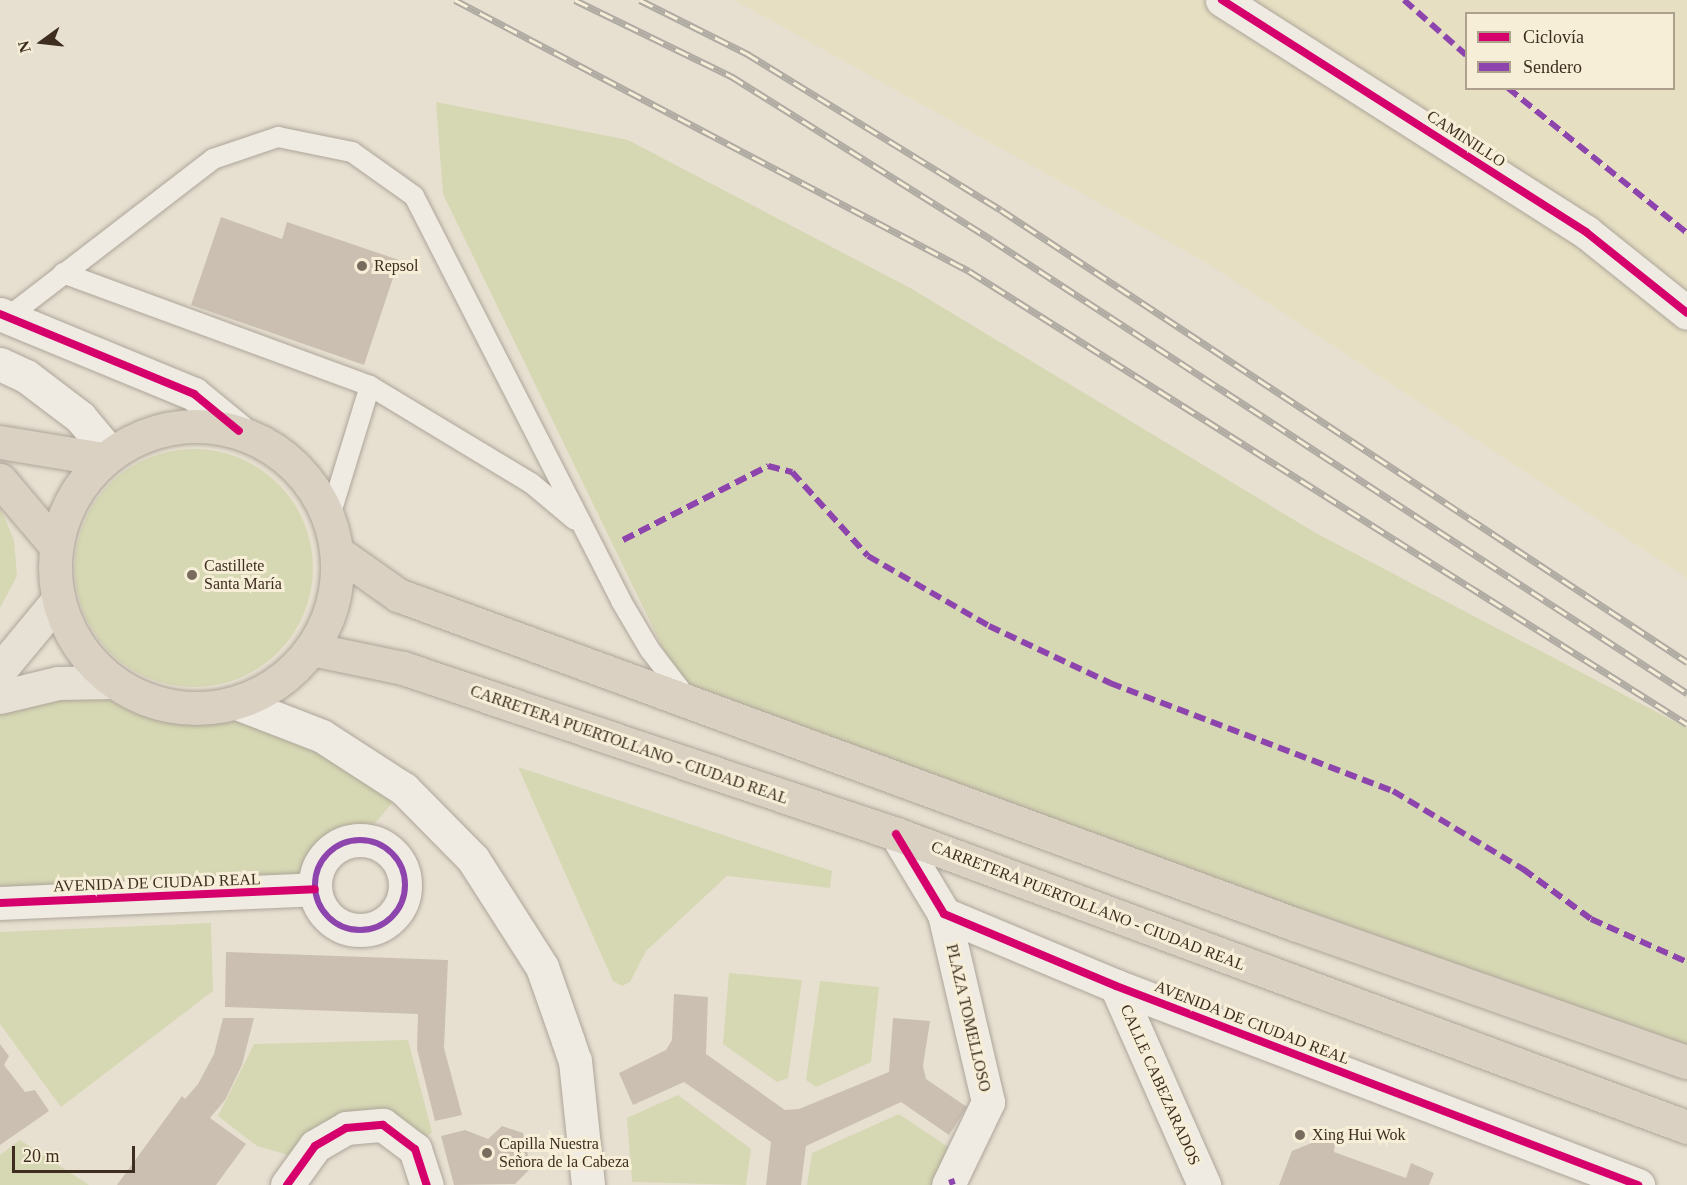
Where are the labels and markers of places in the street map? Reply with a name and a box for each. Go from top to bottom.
place label: Repsol [374,256,418,276]
marker: Repsol [355,259,369,273]
place label: Castillete Santa María [204,556,282,594]
marker: Castillete Santa María [185,568,199,582]
place label: Xing Hui Wok [1312,1125,1406,1145]
marker: Xing Hui Wok [1293,1128,1307,1142]
place label: Capilla Nuestra Señora de la Cabeza [499,1134,629,1172]
marker: Capilla Nuestra Señora de la Cabeza [480,1146,494,1160]

